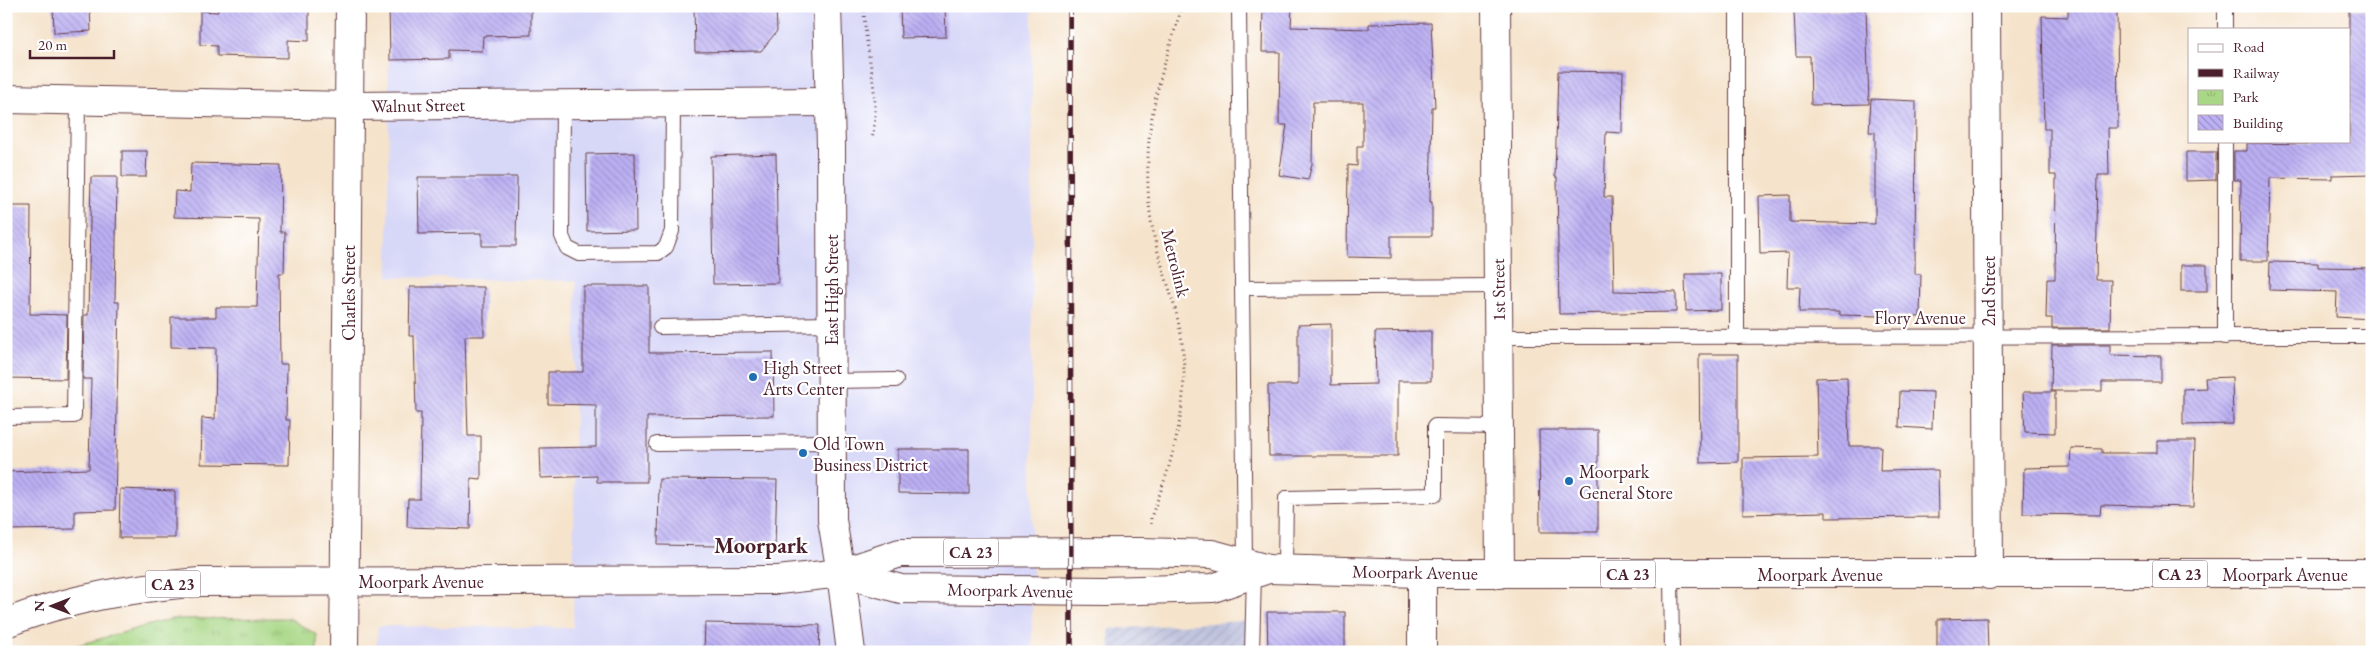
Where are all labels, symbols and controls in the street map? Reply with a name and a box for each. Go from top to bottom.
scale bar [30,28,114,60]
legend [2188,28,2350,142]
text: 20 m [38,35,67,54]
text: Road [2233,37,2265,56]
text: Railway [2233,63,2280,82]
text: Park [2233,87,2260,106]
street label: Walnut Street [371,93,466,117]
text: Building [2233,113,2283,132]
street label: Metrolink [1156,226,1196,300]
street label: East High Street [820,234,843,346]
street label: Charles Street [337,245,360,341]
street label: 2nd Street [1977,255,2000,326]
street label: 1st Street [1486,258,1510,322]
street label: Flory Avenue [1874,306,1966,329]
place label: High Street Arts Center [762,356,845,400]
marker: High Street Arts Center [747,371,759,383]
place label: Old Town Business District [813,432,928,476]
marker: Old Town Business District [797,447,809,459]
place label: Moorpark General Store [1579,460,1673,504]
marker: Moorpark General Store [1563,475,1575,487]
district label: Moorpark [714,531,809,560]
road number: CA 23 [944,538,998,566]
street label: Moorpark Avenue [1352,559,1478,585]
road number: CA 23 [1600,560,1656,588]
road number: CA 23 [2152,560,2208,588]
street label: Moorpark Avenue [1757,563,1883,586]
street label: Moorpark Avenue [2222,563,2348,586]
road number: CA 23 [146,570,200,598]
street label: Moorpark Avenue [358,570,484,593]
street label: Moorpark Avenue [947,577,1073,603]
north arrow [28,580,78,630]
text: N [30,600,48,612]

